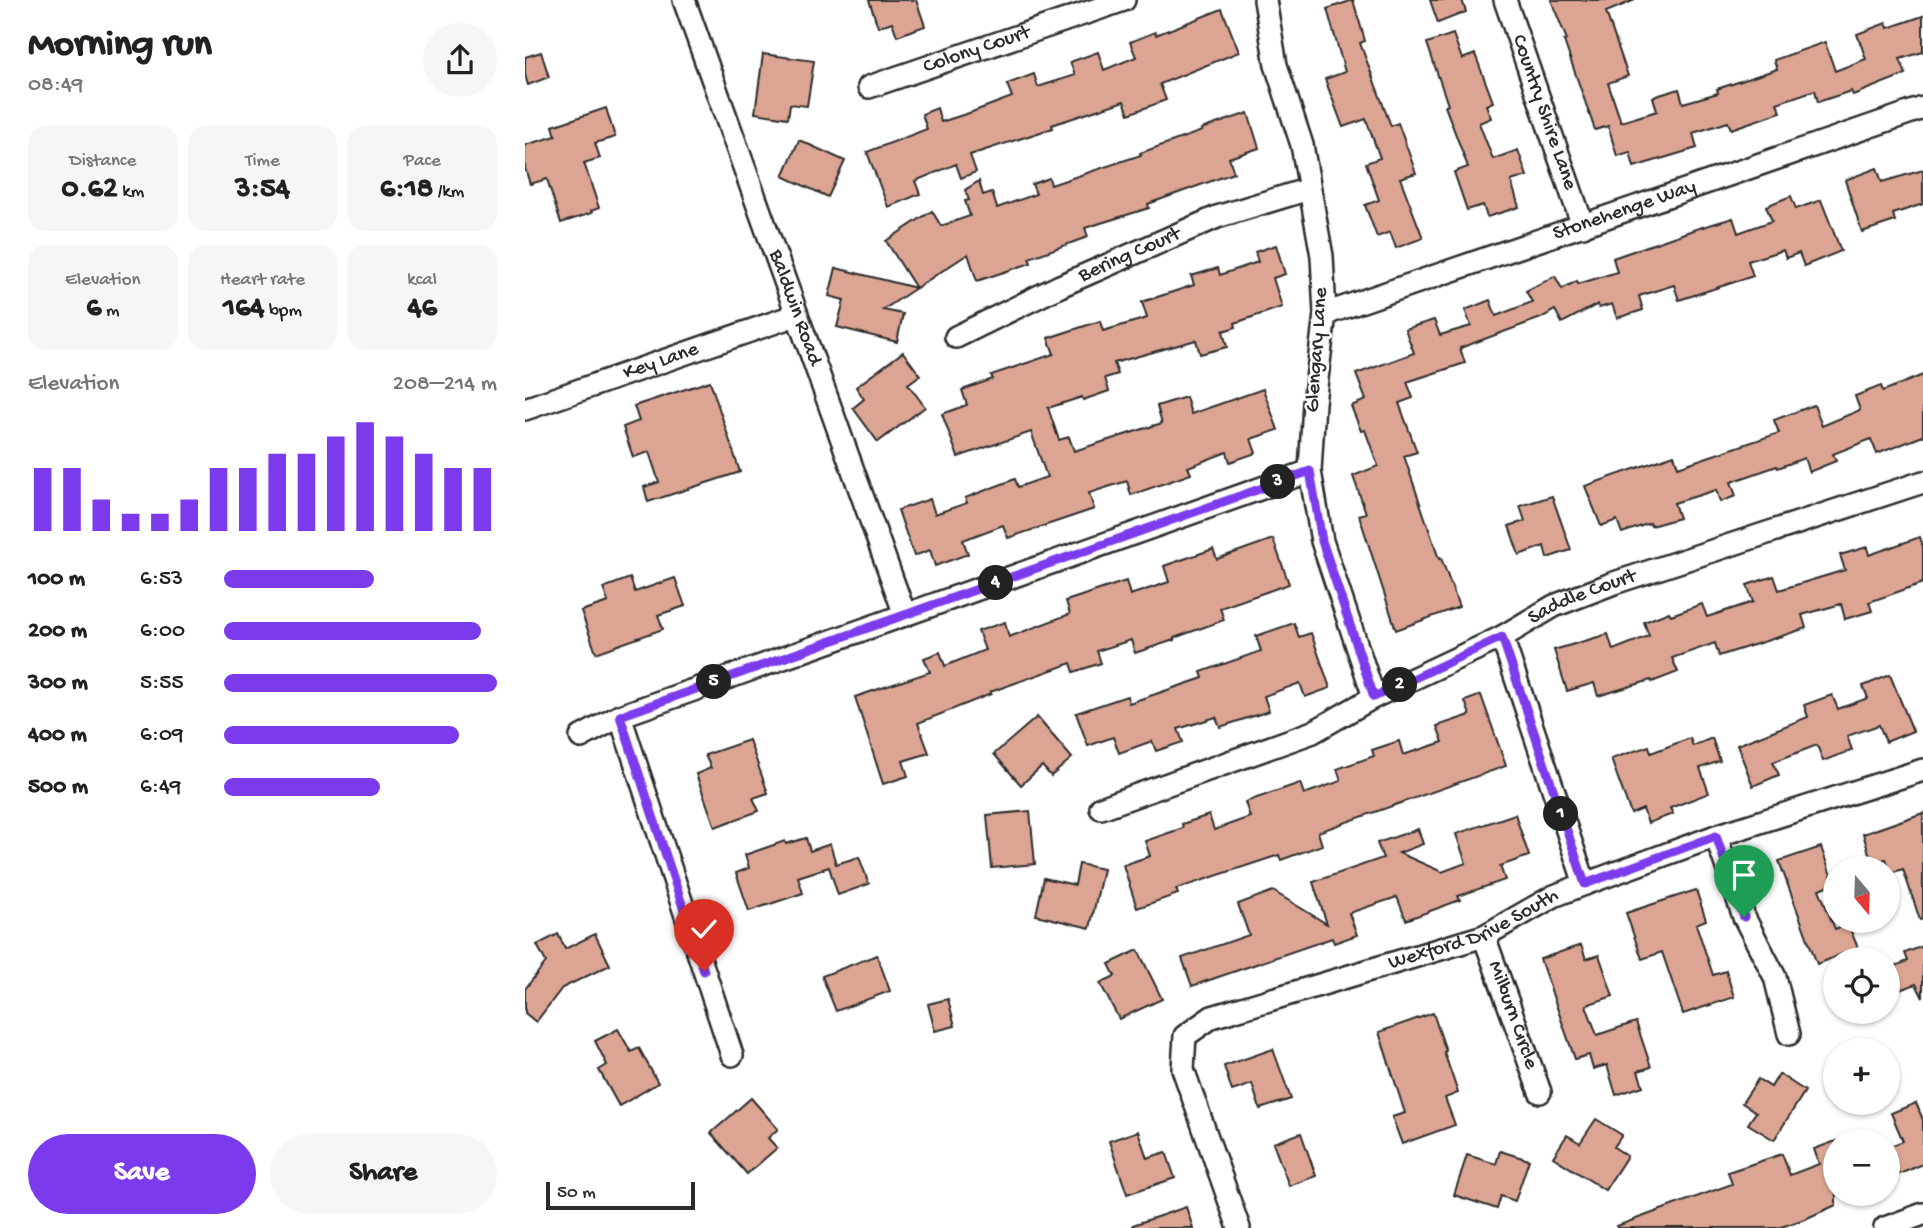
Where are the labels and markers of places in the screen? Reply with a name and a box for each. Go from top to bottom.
pin: 3 [1261,464,1295,500]
pin: 4 [979,566,1014,600]
pin: 5 [697,664,731,700]
pin: 2 [1383,668,1417,702]
pin: 1 [1543,796,1579,832]
pin [1714,845,1774,917]
pin [674,899,734,971]

